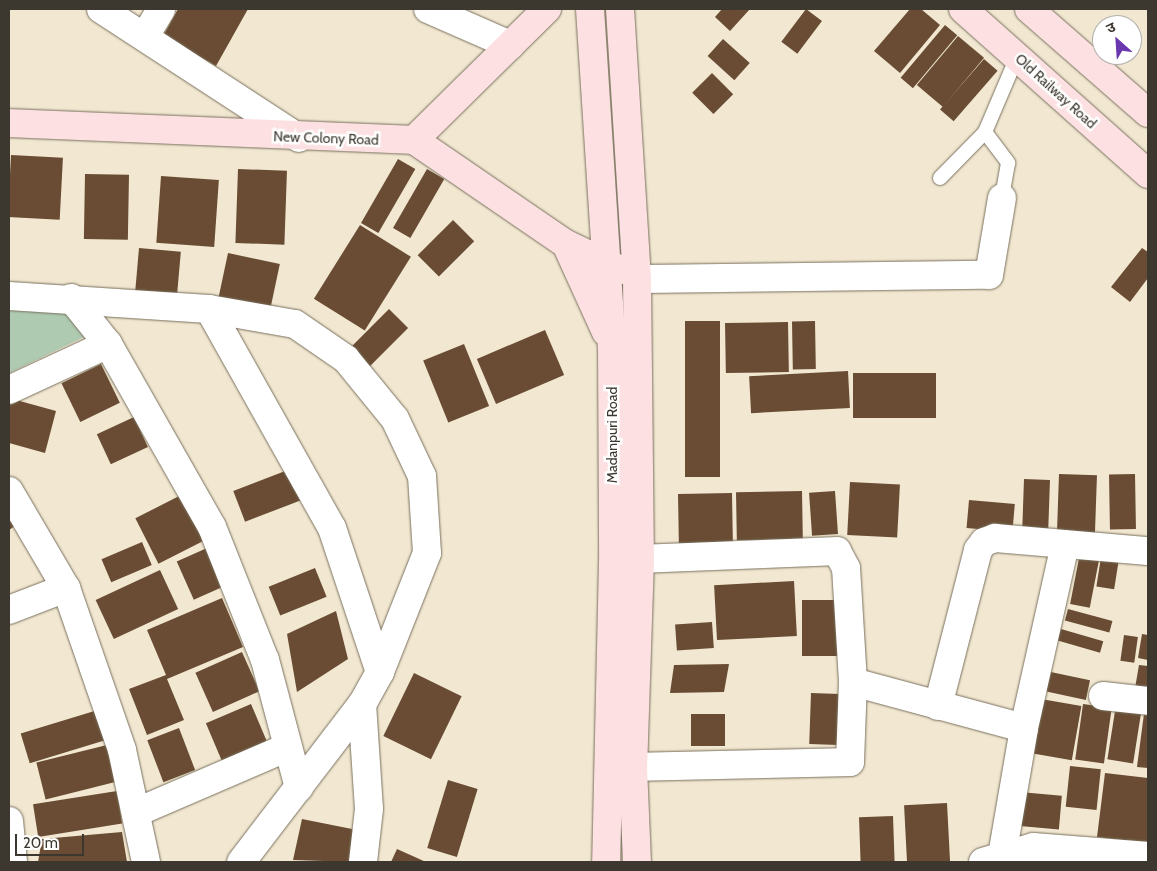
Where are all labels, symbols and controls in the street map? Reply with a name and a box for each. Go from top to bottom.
north arrow [1092,15,1142,65]
text: उ [1103,18,1118,37]
street label: Old Railway Road [1012,50,1100,132]
street label: New Colony Road [273,128,379,148]
street label: Madanpuri Road [604,387,620,483]
scale bar [18,824,86,856]
text: 20 m [23,834,58,852]

